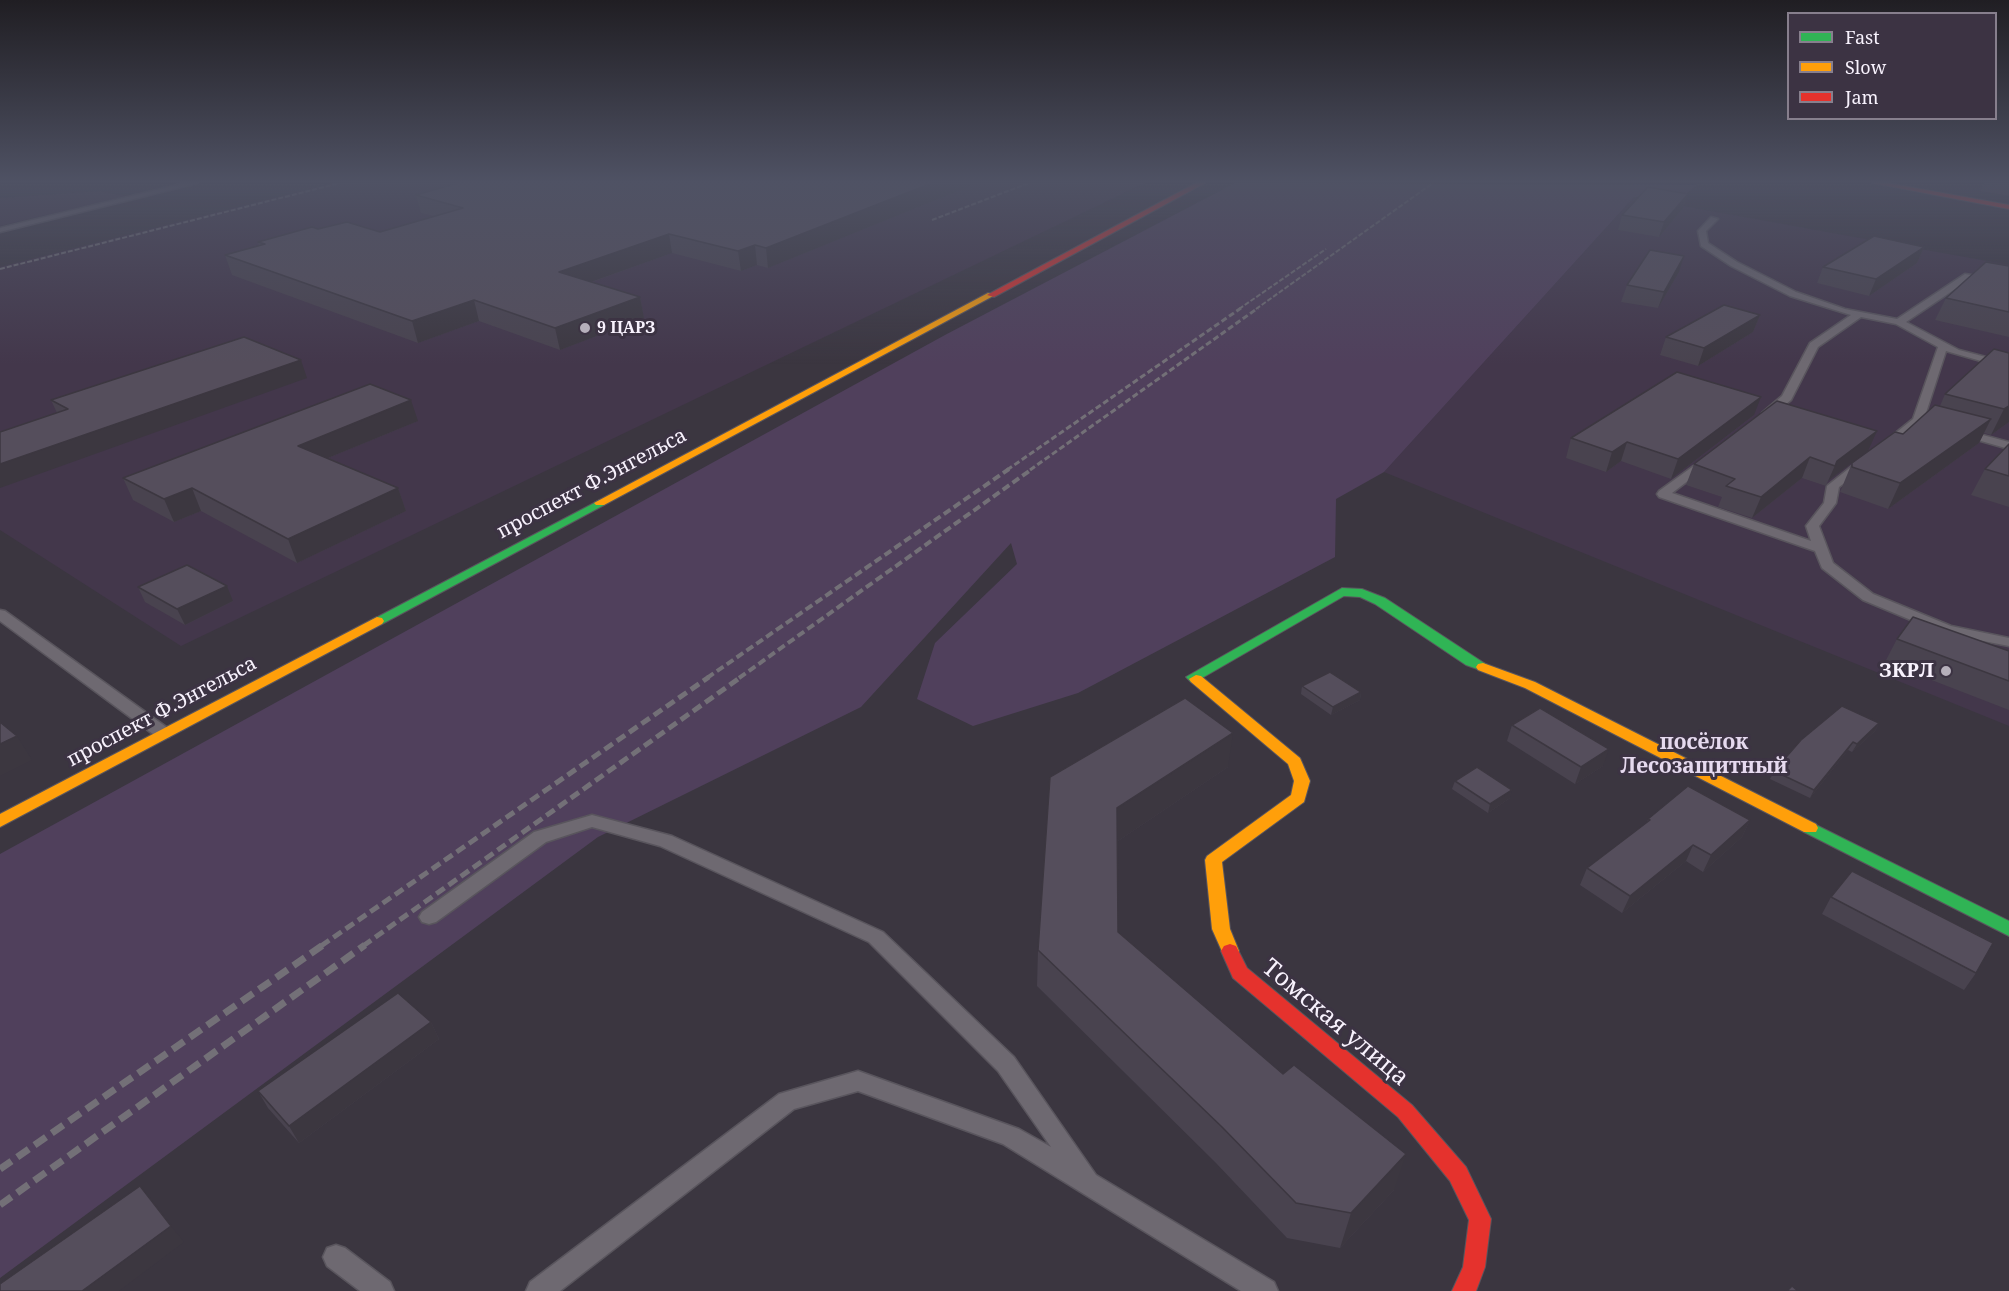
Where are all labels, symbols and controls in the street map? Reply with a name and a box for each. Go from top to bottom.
legend [1787,12,1997,120]
text: Fast [1845,25,1880,49]
text: Slow [1845,55,1886,79]
text: Jam [1845,85,1879,109]
place label: 9 ЦАРЗ [597,318,655,338]
marker: 9 ЦАРЗ [578,321,592,335]
street label: проспект Ф.Энгельса [493,424,691,544]
street label: проспект Ф.Энгельса [63,652,261,772]
place label: ЗКРЛ [1879,659,1934,683]
marker: ЗКРЛ [1939,664,1953,678]
district label: посёлок Лесозащитный [1620,730,1788,780]
street label: Томская улица [1256,953,1414,1093]

